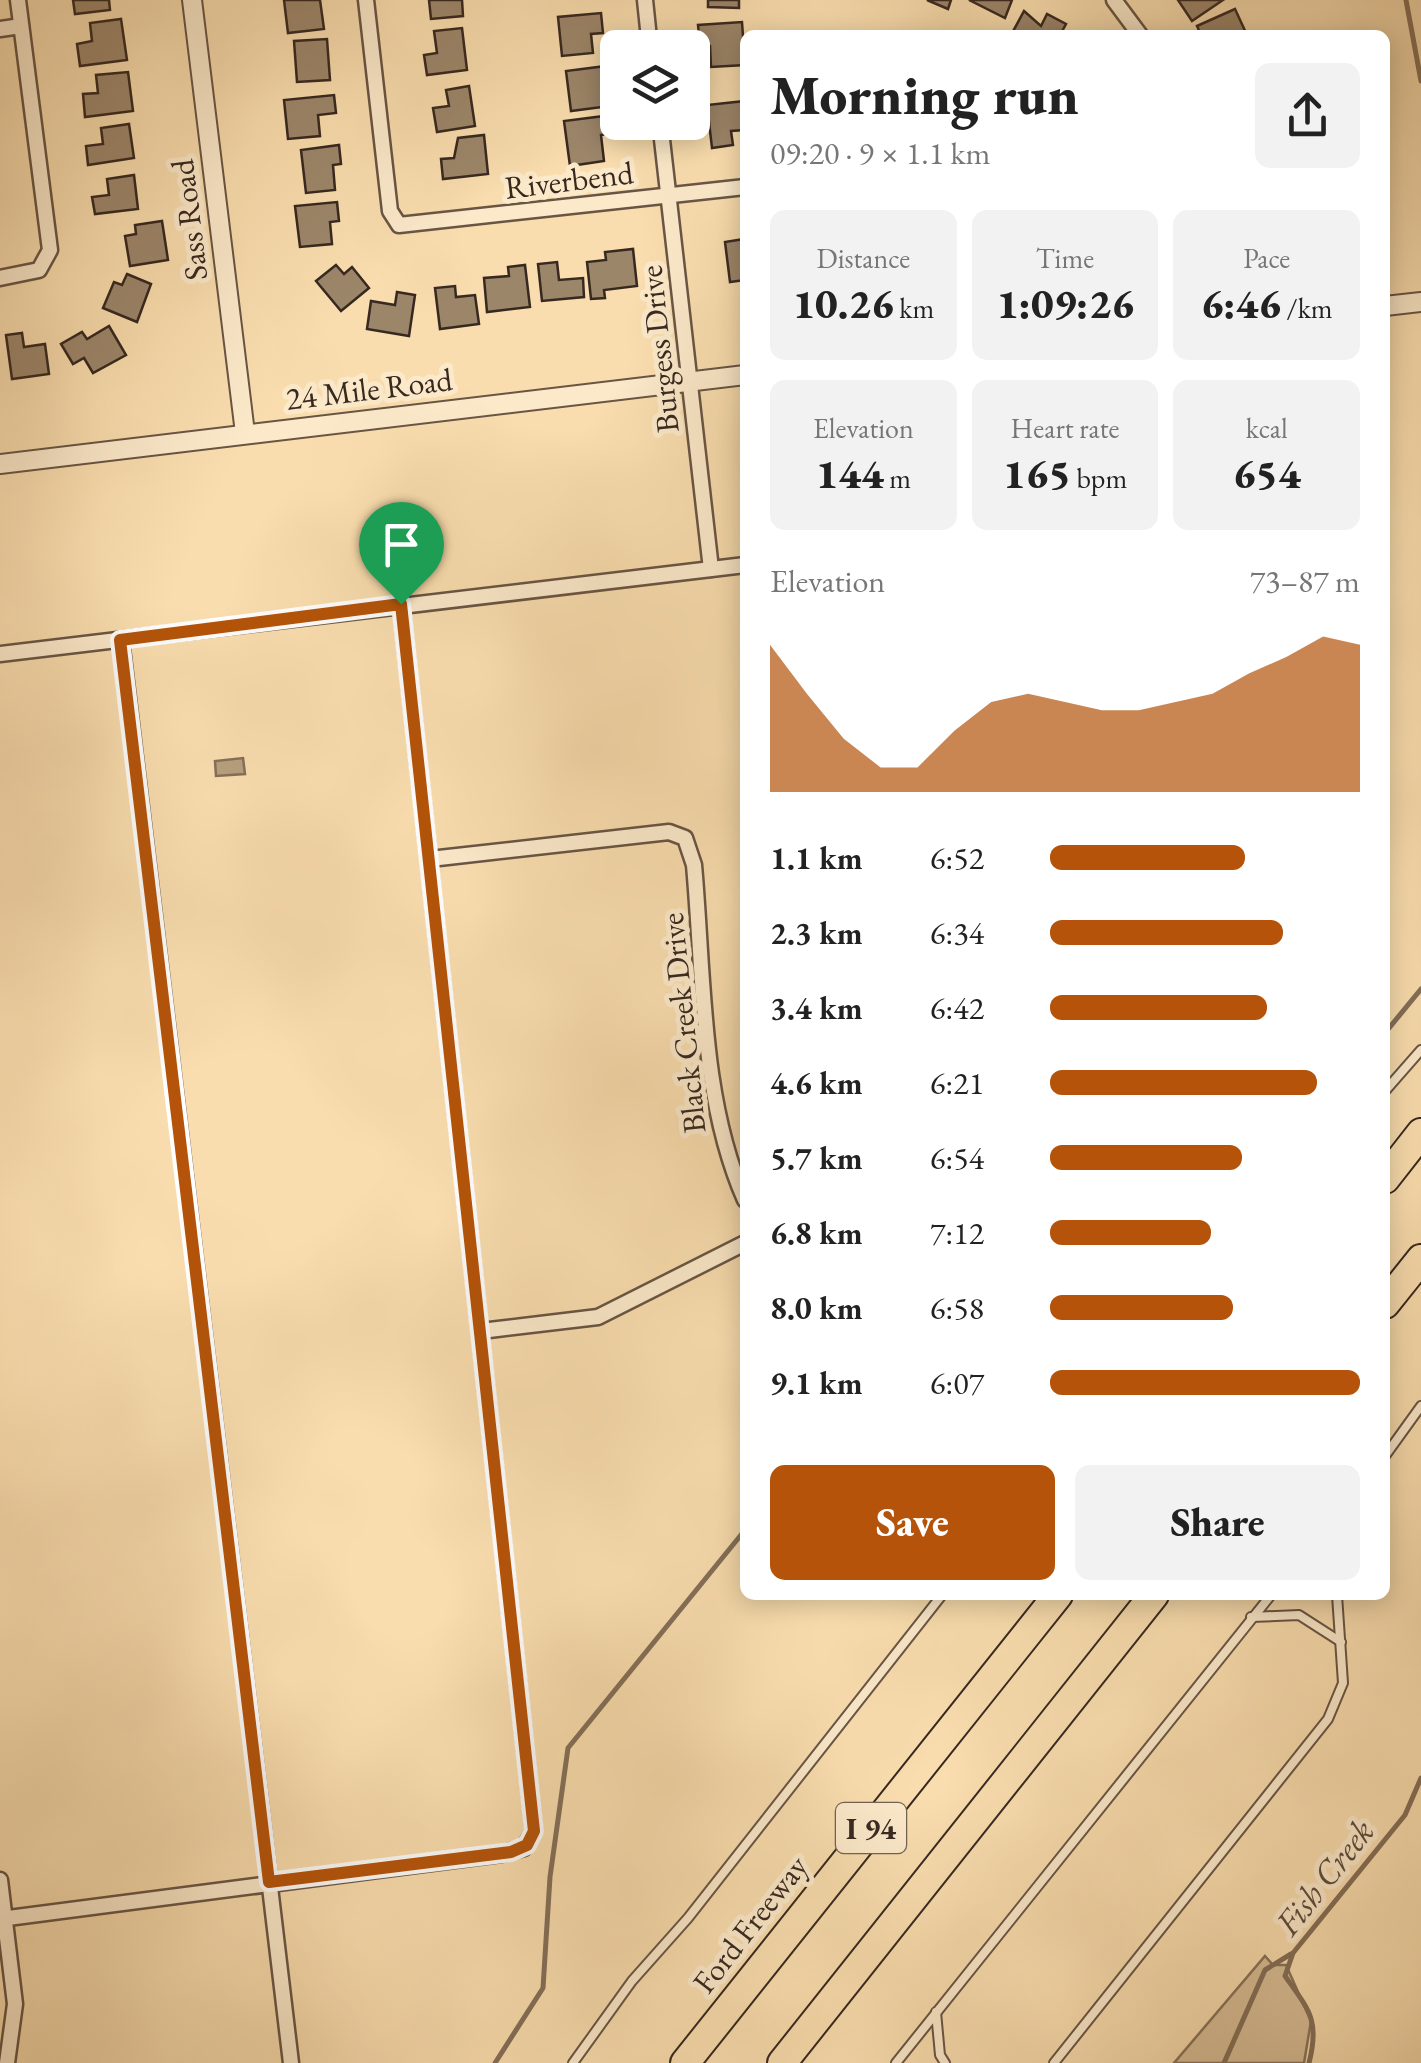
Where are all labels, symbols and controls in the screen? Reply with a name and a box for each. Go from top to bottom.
map controls [600,30,710,140]
button: layers [600,30,710,140]
text: Morning run [770,59,1079,130]
button: share [1255,63,1360,168]
text: 09:20 · 9 × 1.1 km [770,132,990,174]
street label: Riverbend [502,151,636,209]
street label: Sass Road [161,156,217,283]
text: Distance [817,240,910,276]
text: Time [1036,240,1094,276]
text: Pace [1243,240,1290,276]
street label: Burgess Drive [629,263,689,435]
text: 10.26 [792,276,894,331]
text: 1:09:26 [996,276,1134,331]
text: 6:46 [1201,276,1281,331]
text: km [894,290,934,326]
text: /km [1281,290,1333,326]
street label: 24 Mile Road [283,358,455,420]
text: Elevation [813,410,914,446]
text: Heart rate [1011,410,1119,446]
text: kcal [1246,410,1288,446]
text: 144 [816,446,884,501]
text: 165 [1003,446,1071,501]
text: 654 [1233,446,1301,501]
text: m [884,460,911,496]
text: bpm [1071,460,1127,496]
pin [359,502,444,605]
icon: arrive [374,517,429,572]
text: Elevation [770,560,885,602]
text: 73–87 m [1250,560,1360,602]
text: 1.1 km [770,837,863,879]
text: 6:52 [930,837,984,879]
street label: Black Creek Drive [651,911,715,1135]
text: 2.3 km [770,912,863,954]
text: 6:34 [930,912,984,954]
text: 3.4 km [770,987,863,1029]
text: 6:42 [930,987,984,1029]
text: 4.6 km [770,1062,863,1104]
text: 6:21 [930,1062,984,1104]
text: 5.7 km [770,1137,863,1179]
text: 6:54 [930,1137,984,1179]
text: 6.8 km [770,1212,863,1254]
text: 7:12 [930,1212,984,1254]
text: 8.0 km [770,1287,863,1329]
text: 6:58 [930,1287,984,1329]
text: 9.1 km [770,1362,863,1404]
text: 6:07 [930,1362,984,1404]
button: Save [770,1465,1055,1580]
button: Share [1075,1465,1360,1580]
road number: I 94 [836,1803,906,1853]
water label: Fish Creek [1264,1810,1384,1945]
street label: Ford Freeway [683,1846,818,2002]

